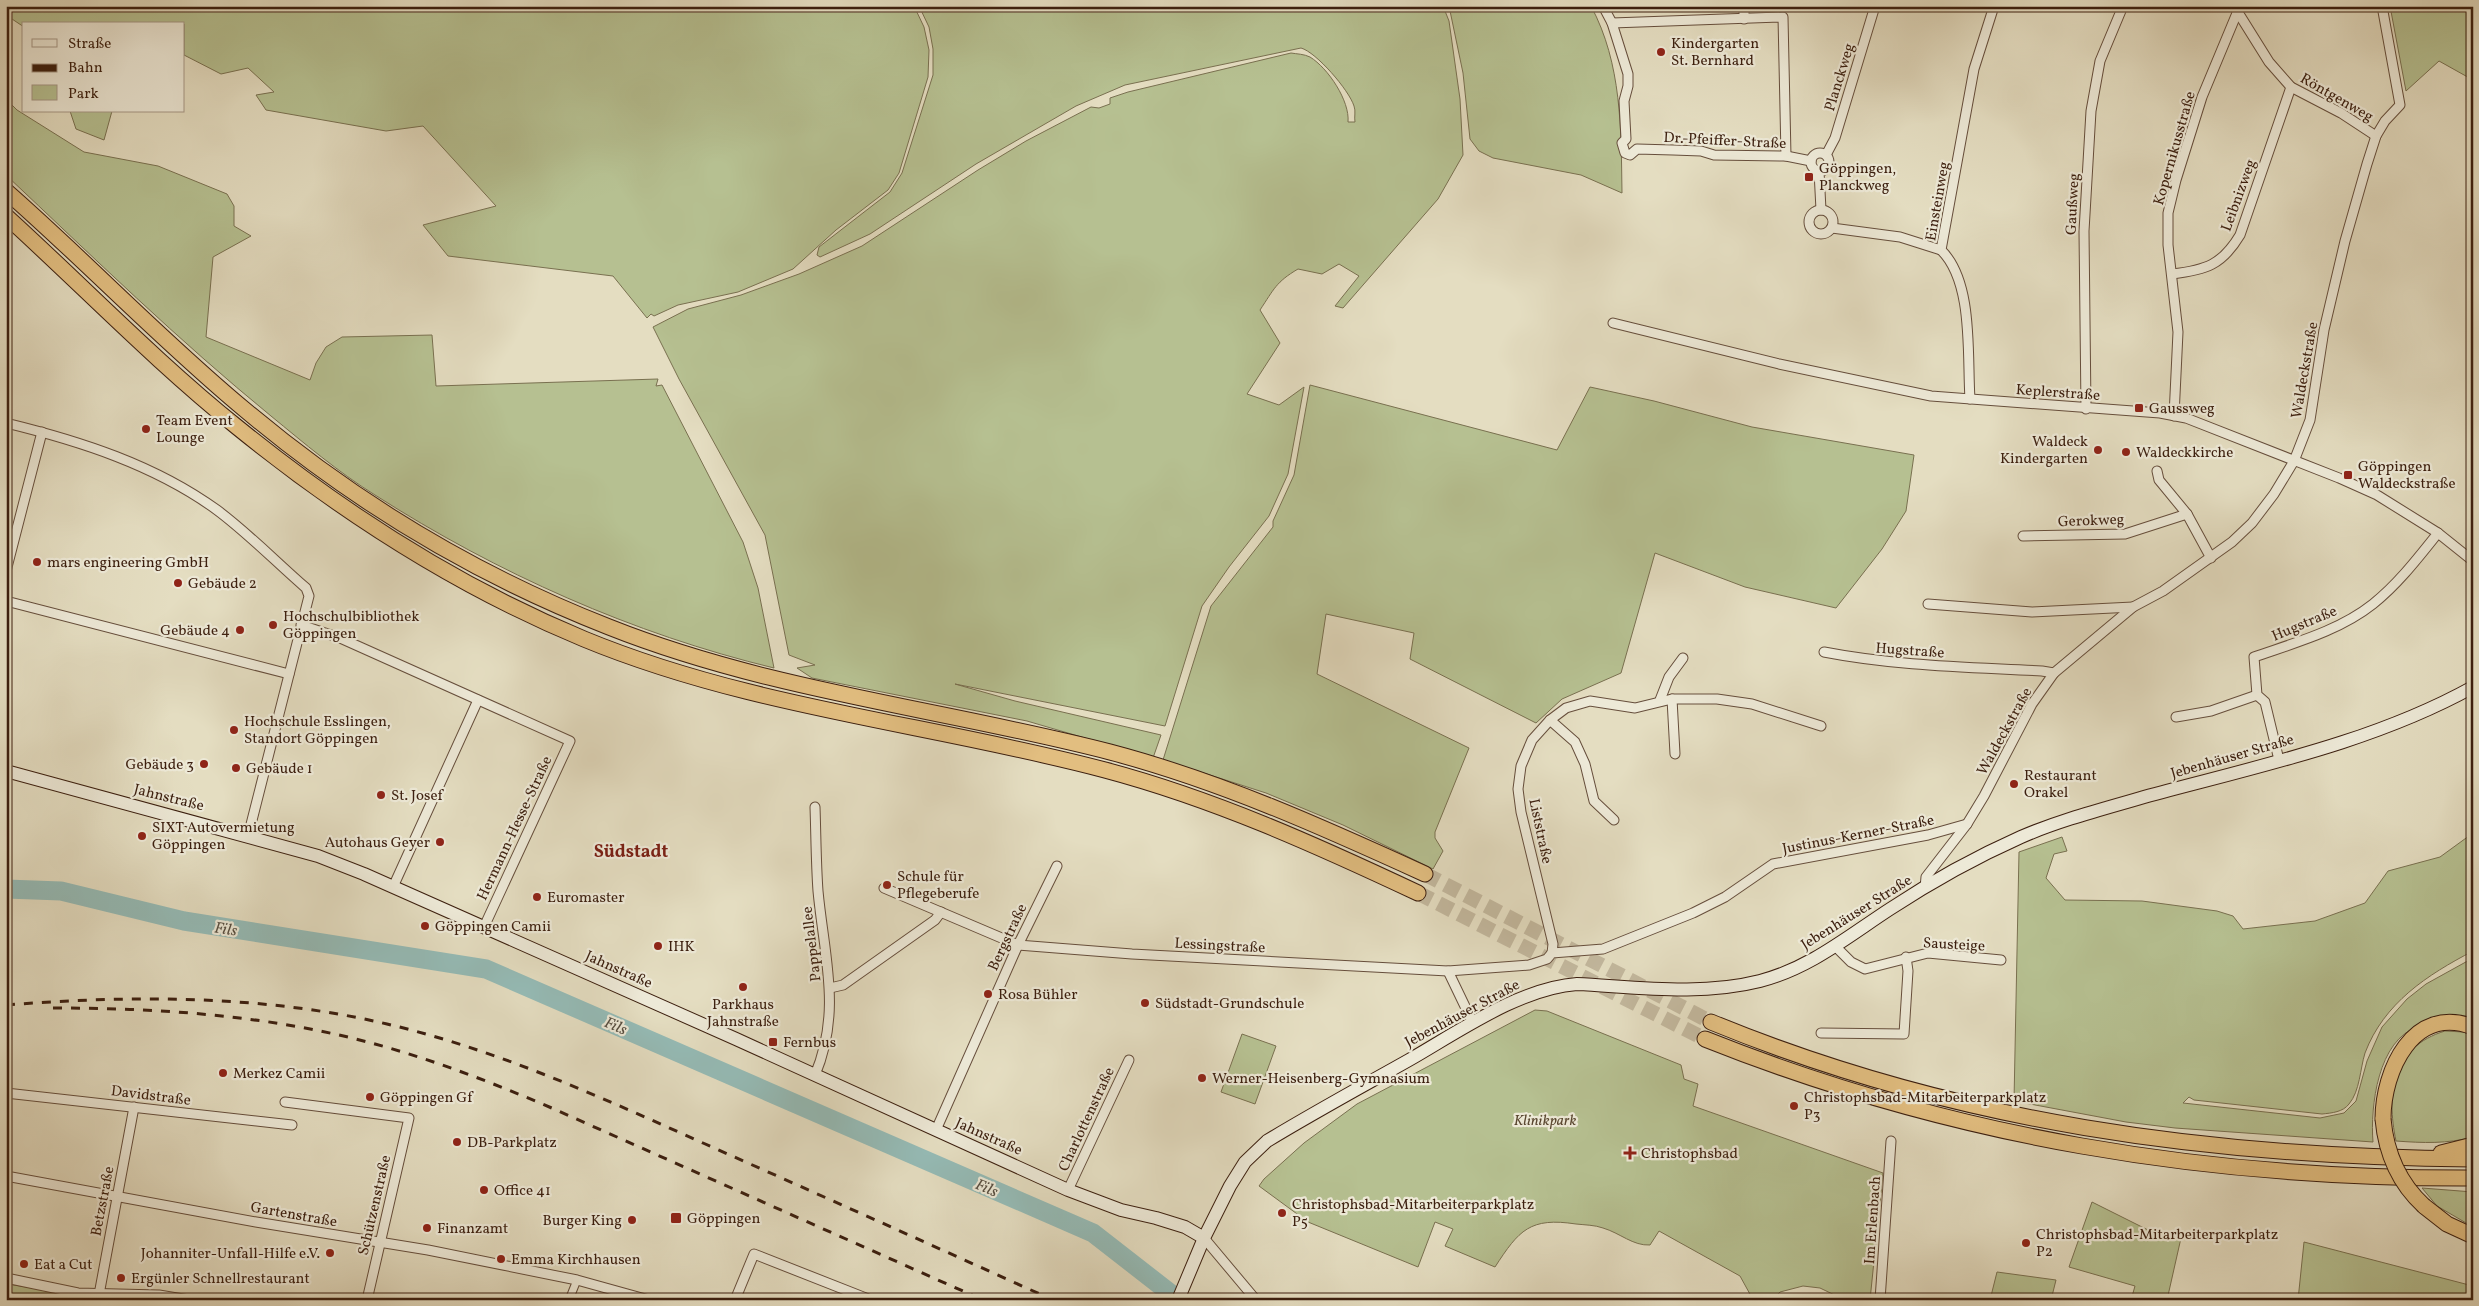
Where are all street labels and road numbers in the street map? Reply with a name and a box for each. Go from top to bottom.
street label: Planckweg [1820,40,1861,114]
street label: Röntgenweg [2296,69,2377,128]
street label: Kopernikusstraße [2149,89,2202,208]
street label: Dr.-Pfeiffer-Straße [1663,128,1787,155]
street label: Leibnizweg [2217,156,2262,235]
street label: Einsteinweg [1921,160,1956,243]
street label: Gaußweg [2061,172,2086,235]
street label: Waldeckstraße [2287,320,2324,420]
street label: Keplerstraße [2015,380,2101,407]
street label: Gerokweg [2057,510,2125,533]
street label: Hugstraße [2269,601,2340,648]
street label: Hugstraße [1875,639,1945,664]
street label: Waldeckstraße [1972,684,2038,779]
street label: Jebenhäuser Straße [2168,730,2297,785]
street label: Hermann-Hesse-Straße [473,753,558,904]
street label: Jahnstraße [131,780,206,817]
street label: Liststraße [1522,797,1557,866]
street label: Justinus-Kerner-Straße [1781,810,1936,860]
street label: Jebenhäuser Straße [1797,871,1916,956]
street label: Bergstraße [984,901,1033,975]
street label: Pappelallee [797,905,828,983]
street label: Sausteige [1922,933,1986,958]
street label: Lessingstraße [1174,934,1266,959]
street label: Jahnstraße [581,946,655,995]
street label: Jebenhäuser Straße [1402,975,1524,1053]
street label: Charlottenstraße [1054,1064,1121,1175]
street label: Davidstraße [110,1081,192,1112]
street label: Jahnstraße [951,1113,1025,1162]
street label: Schützenstraße [354,1153,397,1258]
street label: Betzstraße [86,1165,121,1238]
street label: Im Erlenbach [1860,1175,1887,1265]
street label: Gartenstraße [249,1198,339,1233]

